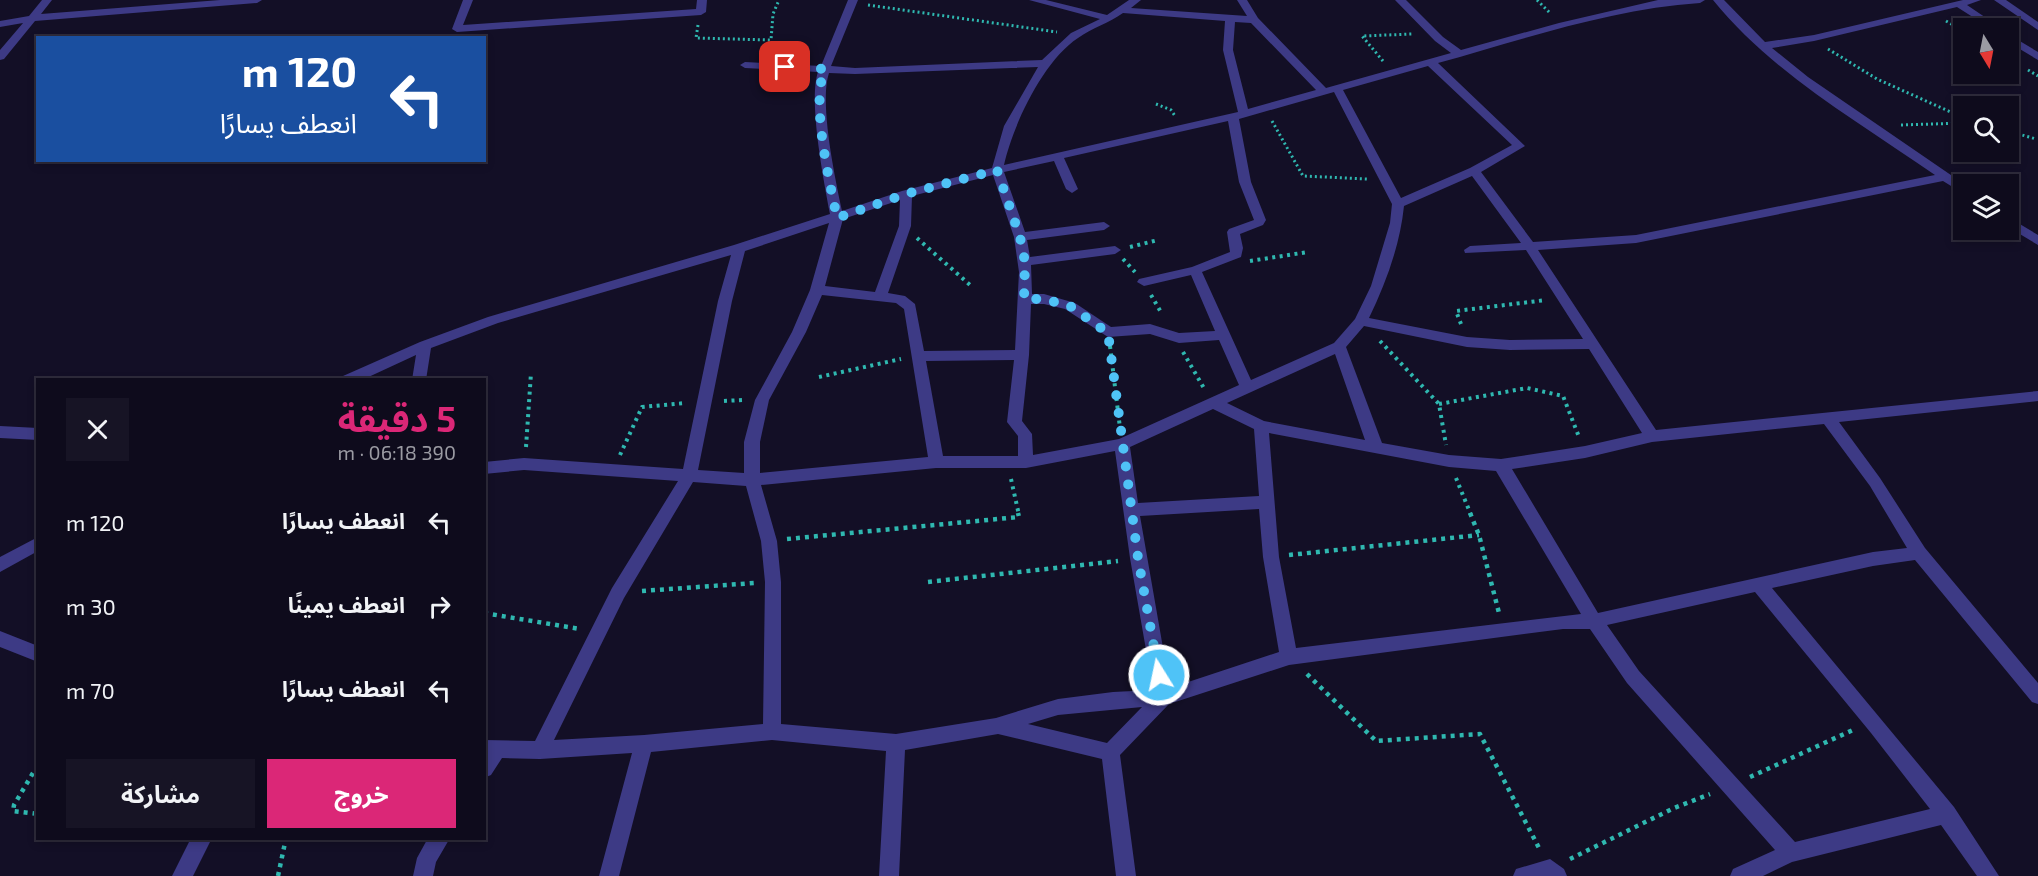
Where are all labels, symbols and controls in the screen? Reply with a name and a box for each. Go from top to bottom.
north arrow [1953,18,2019,84]
map controls [1953,18,2019,240]
pin [759,41,810,92]
text: 120 m [242,45,357,95]
icon: arrive [768,50,801,83]
icon: left [378,60,456,138]
button: search [1953,96,2019,162]
text: انعطف يسارًا [220,106,357,138]
button: layers [1953,174,2019,240]
text: 5 دقيقة [338,396,456,439]
button: close [66,398,129,461]
text: 390 m · 06:18 [337,440,456,464]
icon: left [423,506,456,539]
text: انعطف يسارًا [282,507,405,533]
text: 120 m [66,509,125,535]
icon: right [423,590,456,623]
text: انعطف يمينًا [288,591,405,617]
text: 30 m [66,593,116,619]
position arrow [1127,643,1191,707]
icon: left [423,674,456,707]
text: انعطف يسارًا [282,675,405,701]
text: 70 m [66,677,115,703]
button: مشاركة [66,759,255,828]
button: خروج [267,759,456,828]

